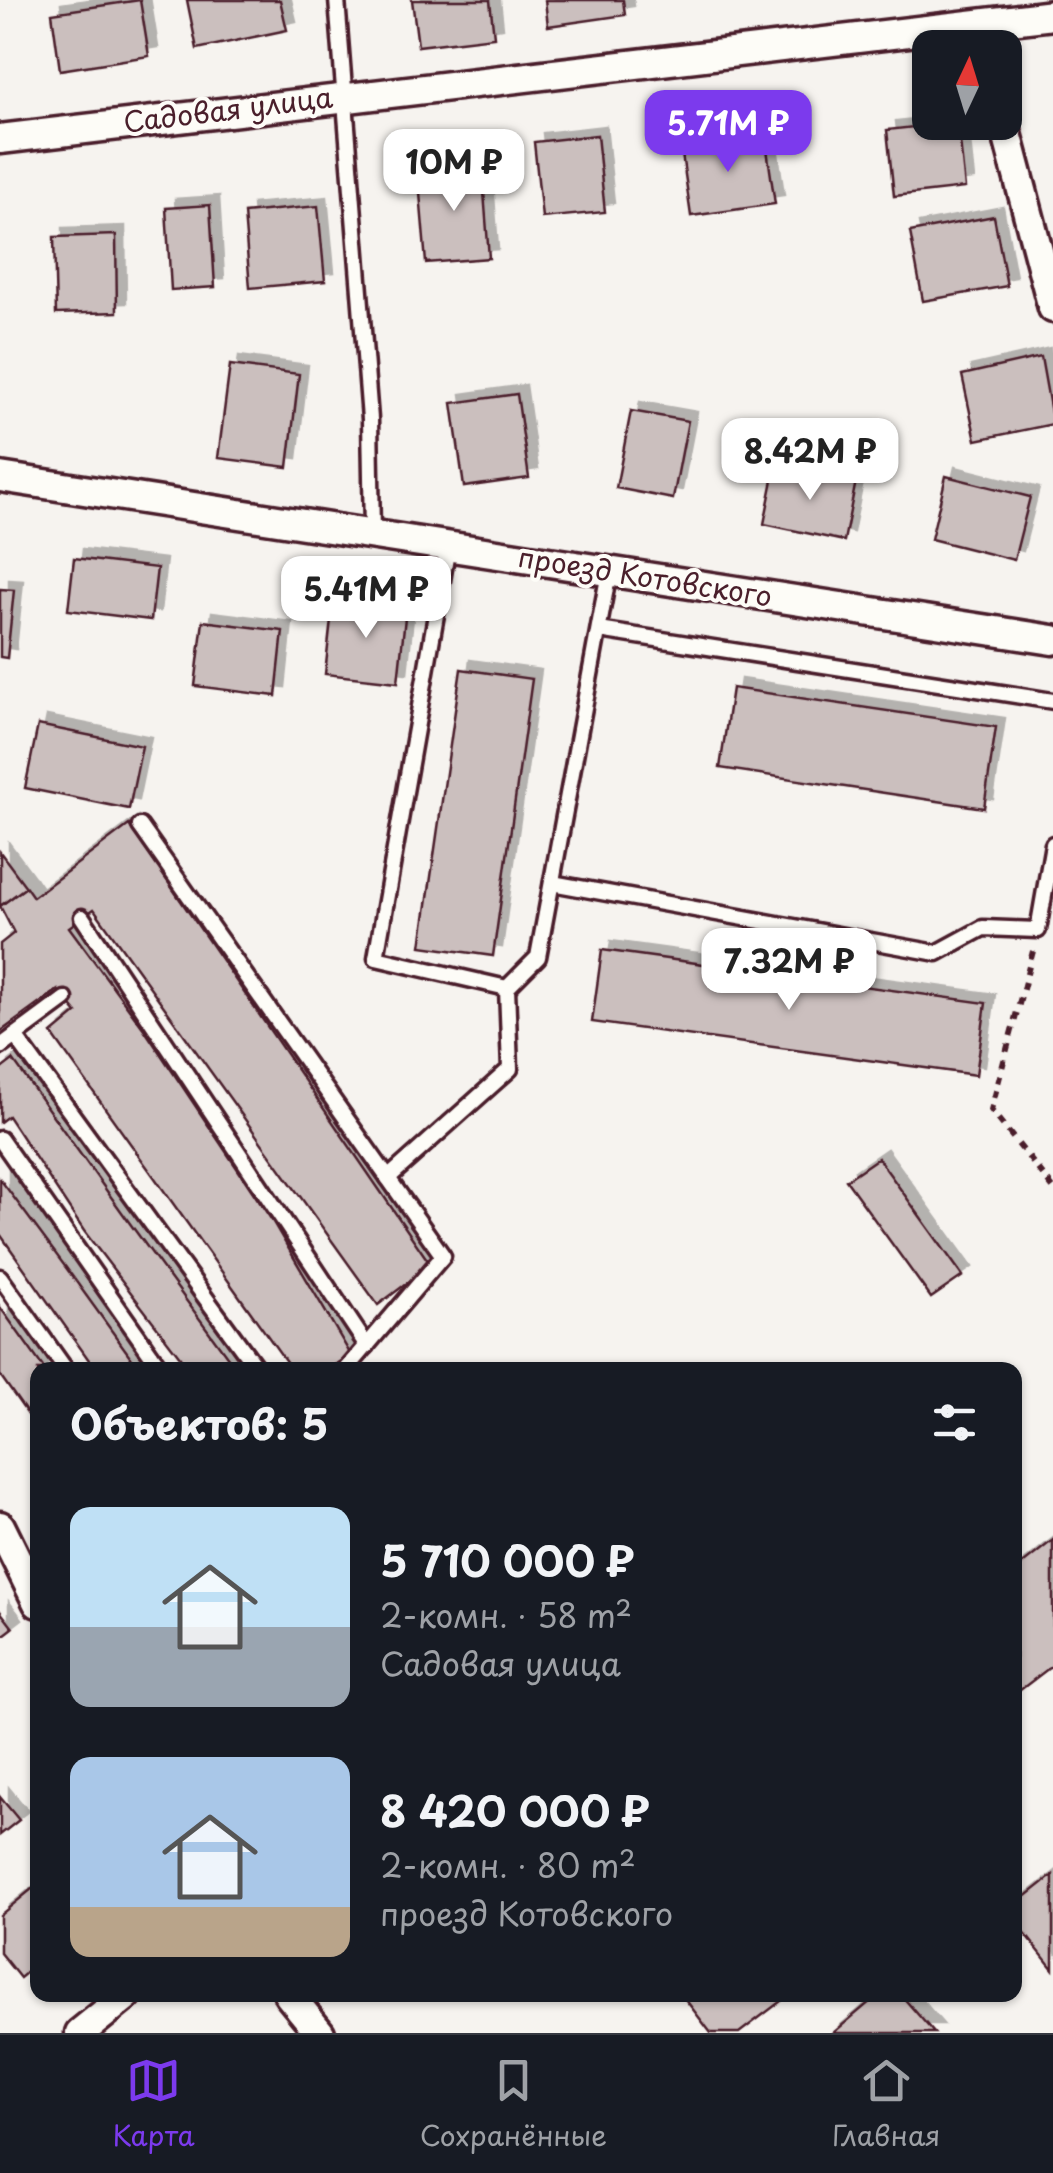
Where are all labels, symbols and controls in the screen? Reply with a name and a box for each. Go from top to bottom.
north arrow [912,30,1022,140]
map controls [912,30,1022,140]
street label: Садовая улица [121,74,335,143]
pin: 5.71M ₽ [636,90,820,175]
text: 5.71M ₽ [667,98,789,146]
pin: 10M ₽ [384,129,524,214]
text: 10M ₽ [405,137,503,185]
pin: 8.42M ₽ [718,418,902,503]
text: 8.42M ₽ [743,426,877,474]
street label: проезд Котовского [515,534,775,617]
pin: 5.41M ₽ [274,556,458,641]
text: 5.41M ₽ [303,564,429,612]
pin: 7.32M ₽ [697,928,881,1013]
text: 7.32M ₽ [723,936,855,984]
text: Объектов: 5 [70,1391,329,1454]
icon: filters [927,1395,982,1450]
text: 5 710 000 ₽ [380,1528,634,1591]
icon: home [150,1547,270,1667]
text: 2-комн. · 58 m² [380,1591,632,1639]
text: Садовая улица [380,1639,621,1687]
text: 8 420 000 ₽ [380,1778,650,1841]
icon: home [150,1797,270,1917]
text: 2-комн. · 80 m² [380,1841,636,1889]
text: проезд Котовского [380,1889,673,1937]
tab: Карта [113,2053,195,2156]
tab: Сохранённые [420,2053,607,2156]
tab: Главная [832,2053,940,2156]

